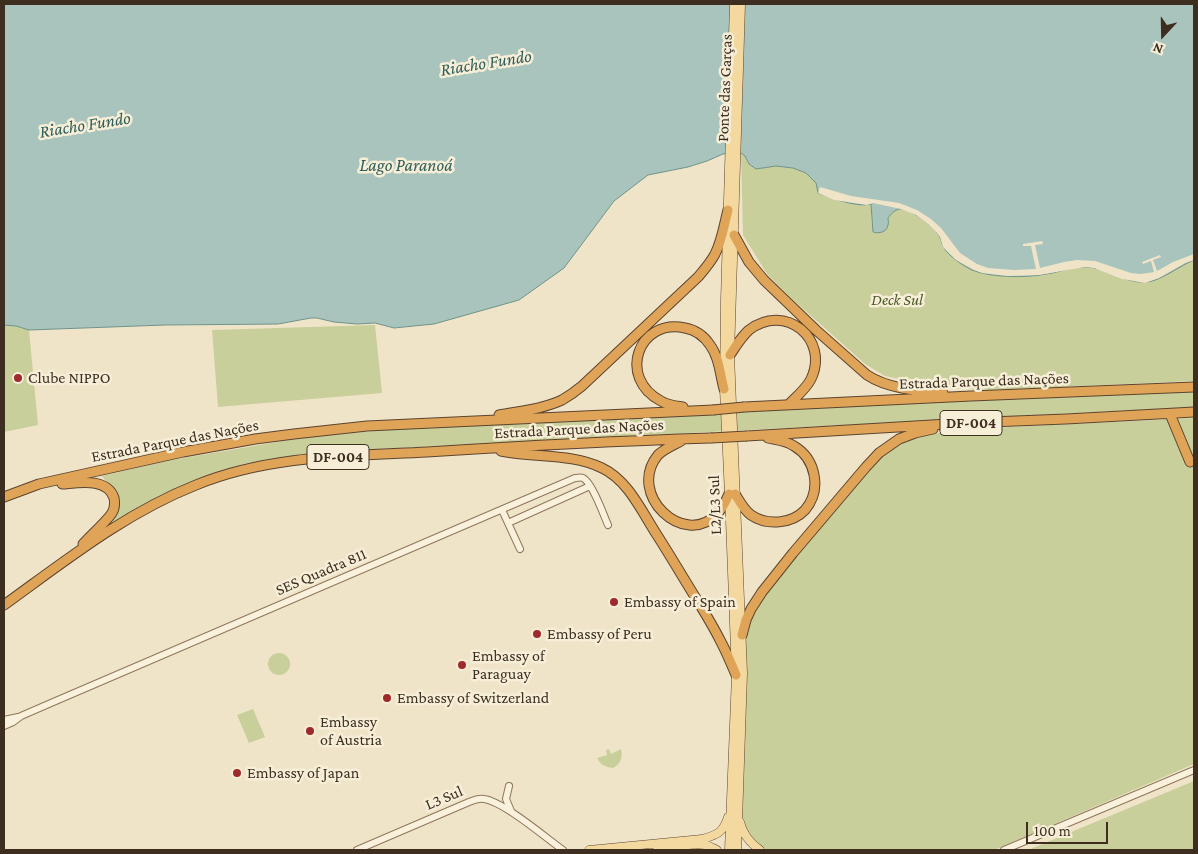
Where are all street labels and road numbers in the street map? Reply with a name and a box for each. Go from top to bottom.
street label: Ponte das Garças [714,34,736,142]
street label: Estrada Parque das Nações [899,368,1069,394]
road number: DF-004 [940,410,1002,436]
street label: Estrada Parque das Nações [90,415,260,467]
street label: Estrada Parque das Nações [494,415,664,443]
road number: DF-004 [307,444,369,470]
street label: L2/L3 Sul [704,475,726,535]
street label: SES Quadra 811 [273,544,369,600]
street label: L3 Sul [422,782,466,814]

